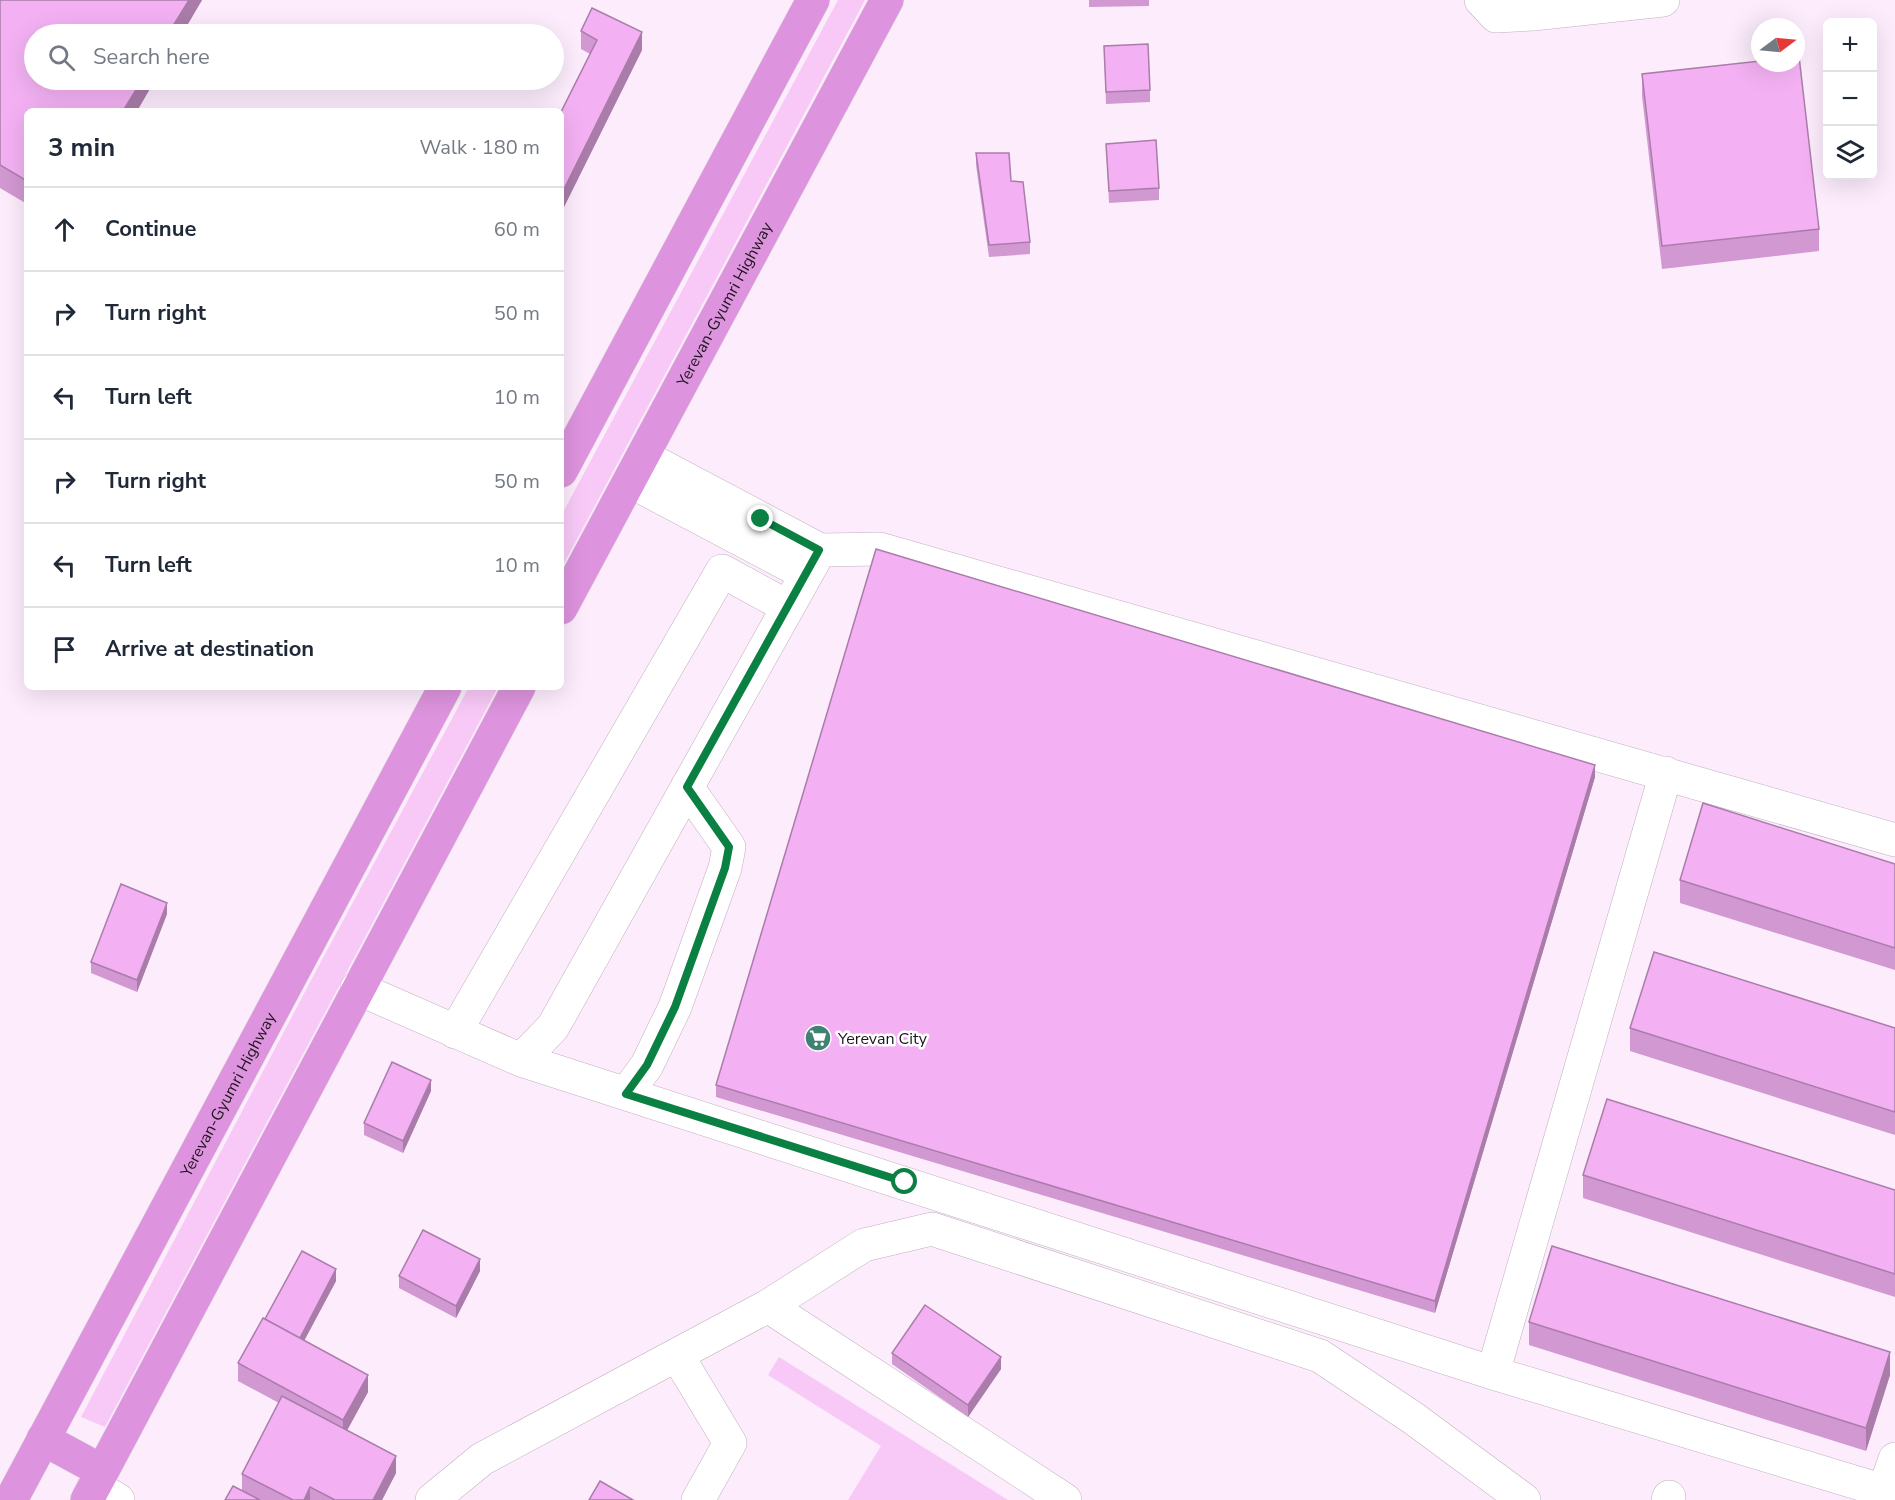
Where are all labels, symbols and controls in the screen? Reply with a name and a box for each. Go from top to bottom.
north arrow [1751,18,1805,72]
map controls [1823,18,1877,180]
button: + [1823,18,1877,72]
search box [24,24,564,90]
icon: search [45,41,78,74]
text: Search here [93,42,210,72]
button: − [1823,72,1877,126]
button: layers [1823,126,1877,180]
text: 3 min [48,130,115,165]
text: Walk · 180 m [420,134,540,161]
icon: ahead [48,213,81,246]
text: Continue [105,214,196,244]
text: 60 m [494,216,540,243]
street label: Yerevan-Gyumri Highway [671,218,778,391]
icon: right [48,297,81,330]
text: Turn right [105,298,206,328]
text: 50 m [494,300,540,327]
icon: left [48,381,81,414]
text: Turn left [105,382,192,412]
text: 10 m [494,384,540,411]
icon: right [48,465,81,498]
text: Turn right [105,466,206,496]
text: 50 m [494,468,540,495]
route end [747,505,773,531]
icon: left [48,549,81,582]
text: Turn left [105,550,192,580]
text: 10 m [494,552,540,579]
icon: arrive [48,633,81,666]
text: Arrive at destination [105,634,314,664]
street label: Yerevan-Gyumri Highway [175,1008,282,1182]
supermarket icon: Yerevan City [803,1023,833,1053]
place label: Yerevan City [837,1028,928,1050]
route start [891,1168,917,1194]

